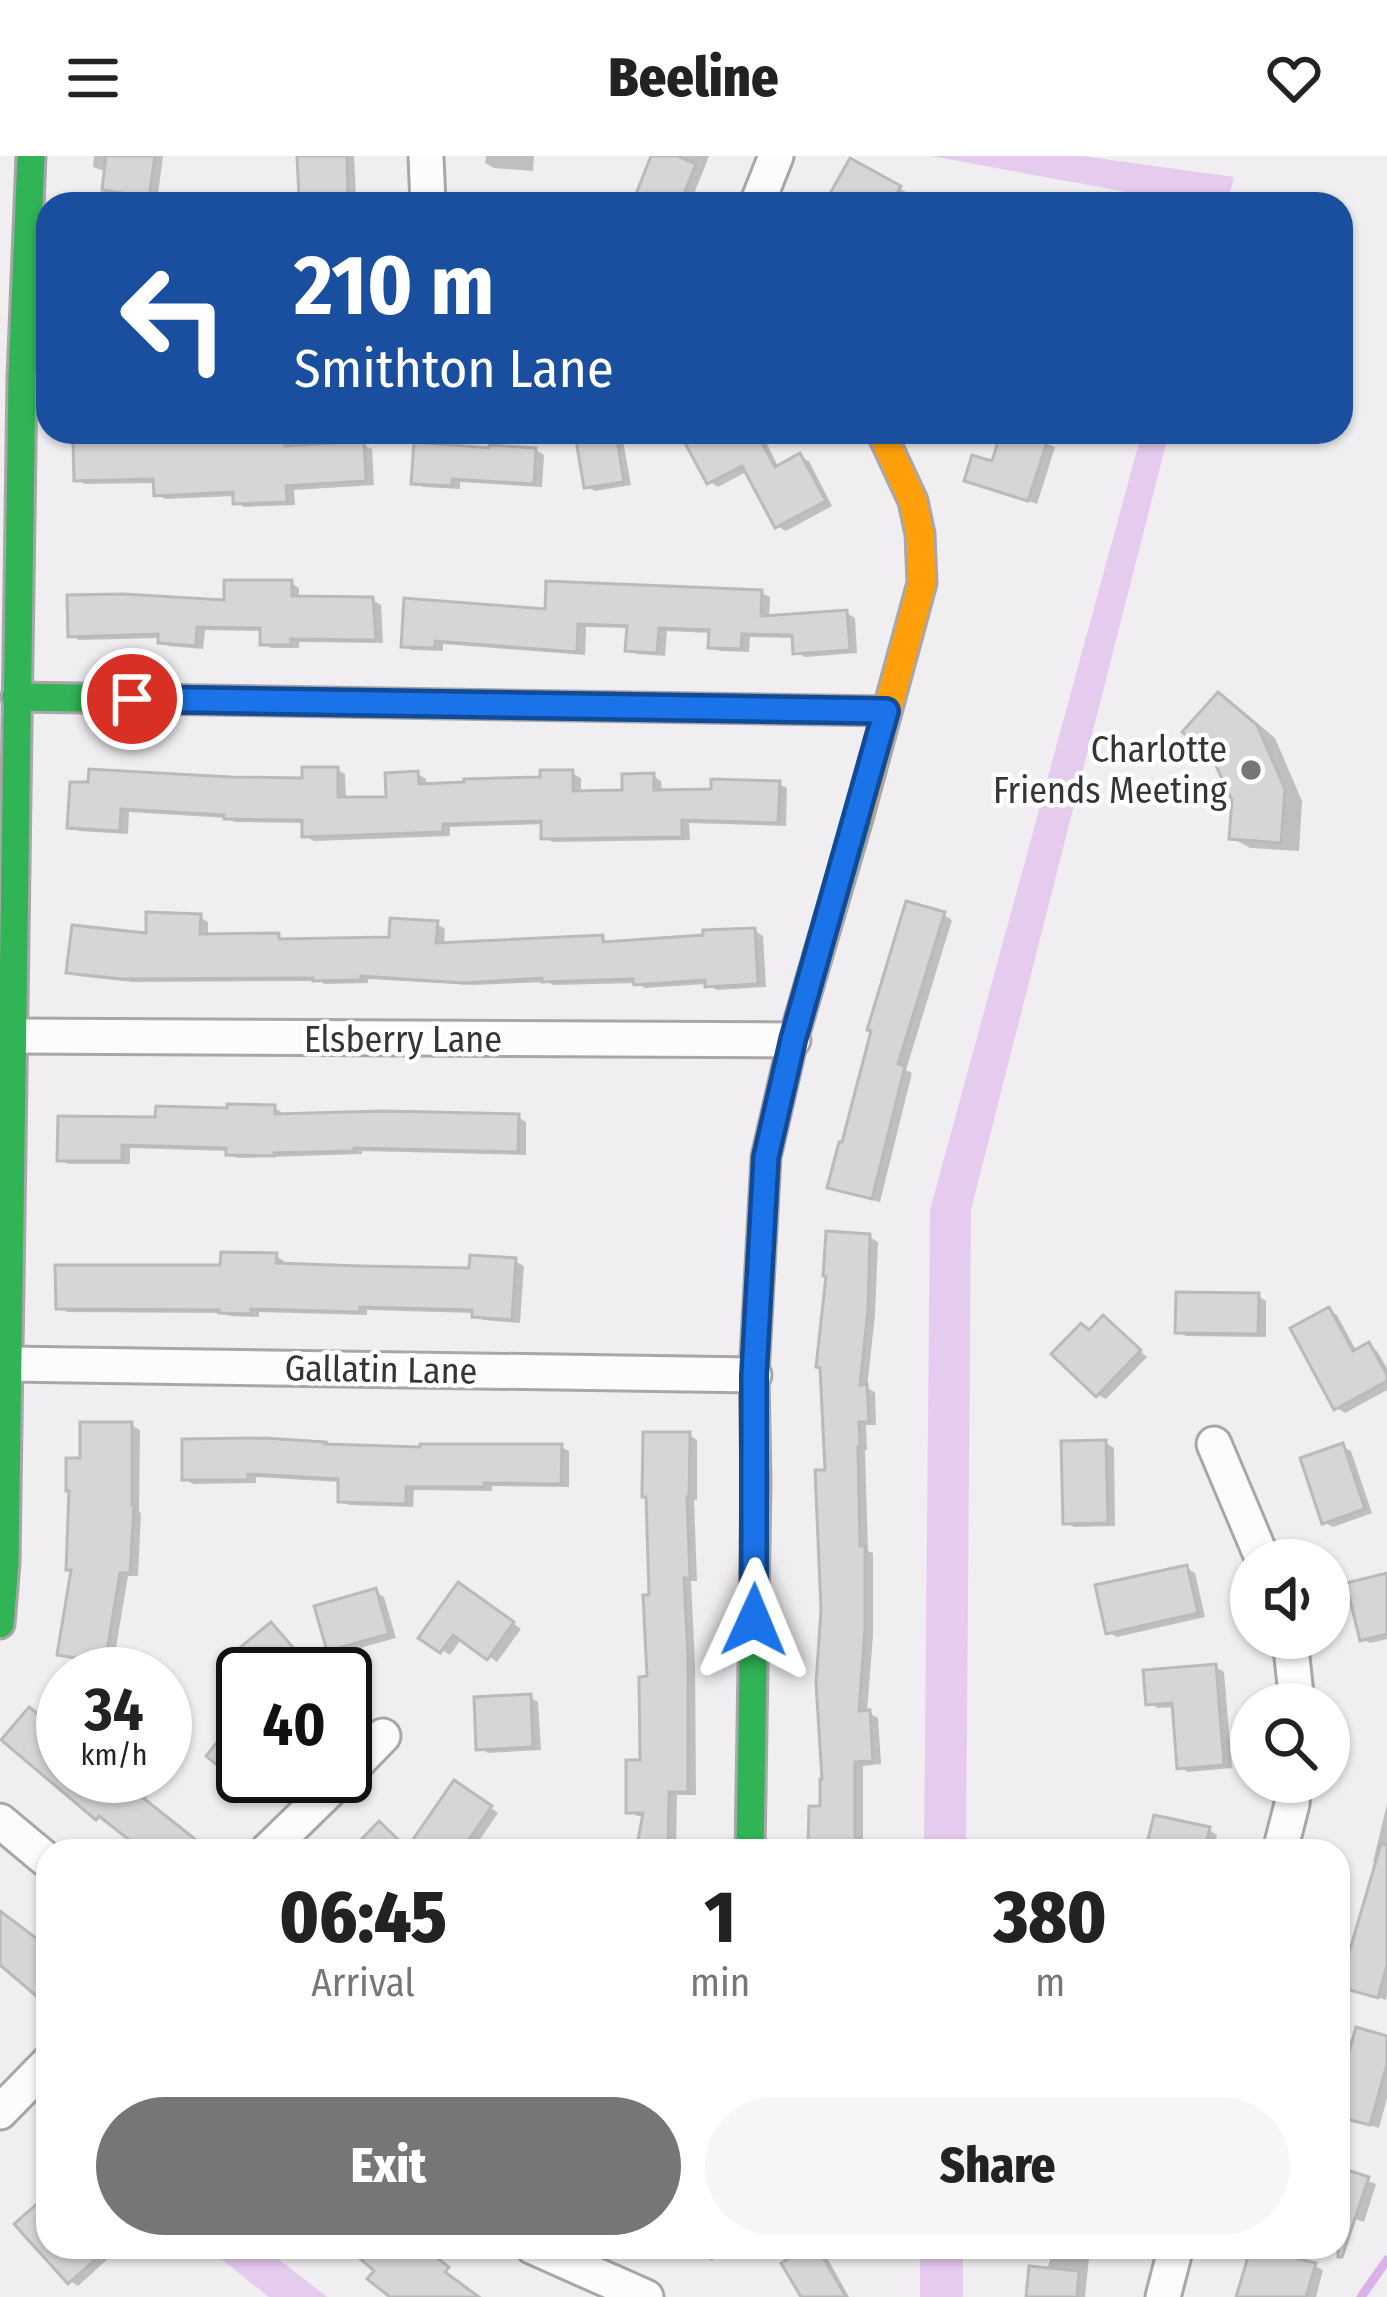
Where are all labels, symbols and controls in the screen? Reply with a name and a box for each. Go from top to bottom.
icon: menu [60,45,126,111]
icon: heart [1261,45,1327,111]
text: Beeline [608,46,779,110]
text: 210 m [294,235,494,336]
icon: left [96,240,252,396]
text: Smithton Lane [294,337,614,401]
pin [81,648,183,750]
icon: arrive [99,666,165,732]
place label: Charlotte Friends Meeting [993,728,1227,813]
marker: Charlotte Friends Meeting [1238,757,1264,783]
street label: Elsberry Lane [304,1018,502,1062]
street label: Gallatin Lane [284,1346,478,1394]
map controls [1230,1539,1350,1803]
button: sound [1230,1539,1350,1659]
position arrow [691,1557,817,1683]
speed limit sign: 40 [216,1647,372,1803]
text: 34 [84,1674,144,1746]
button: search [1230,1683,1350,1803]
text: km/h [81,1737,147,1773]
text: 06:45 [279,1875,447,1961]
text: 1 [705,1875,736,1961]
text: 380 [994,1875,1107,1961]
text: Arrival [311,1960,415,2006]
text: min [690,1960,750,2006]
text: m [1035,1960,1065,2006]
button: Exit [96,2097,681,2235]
button: Share [705,2097,1290,2235]

